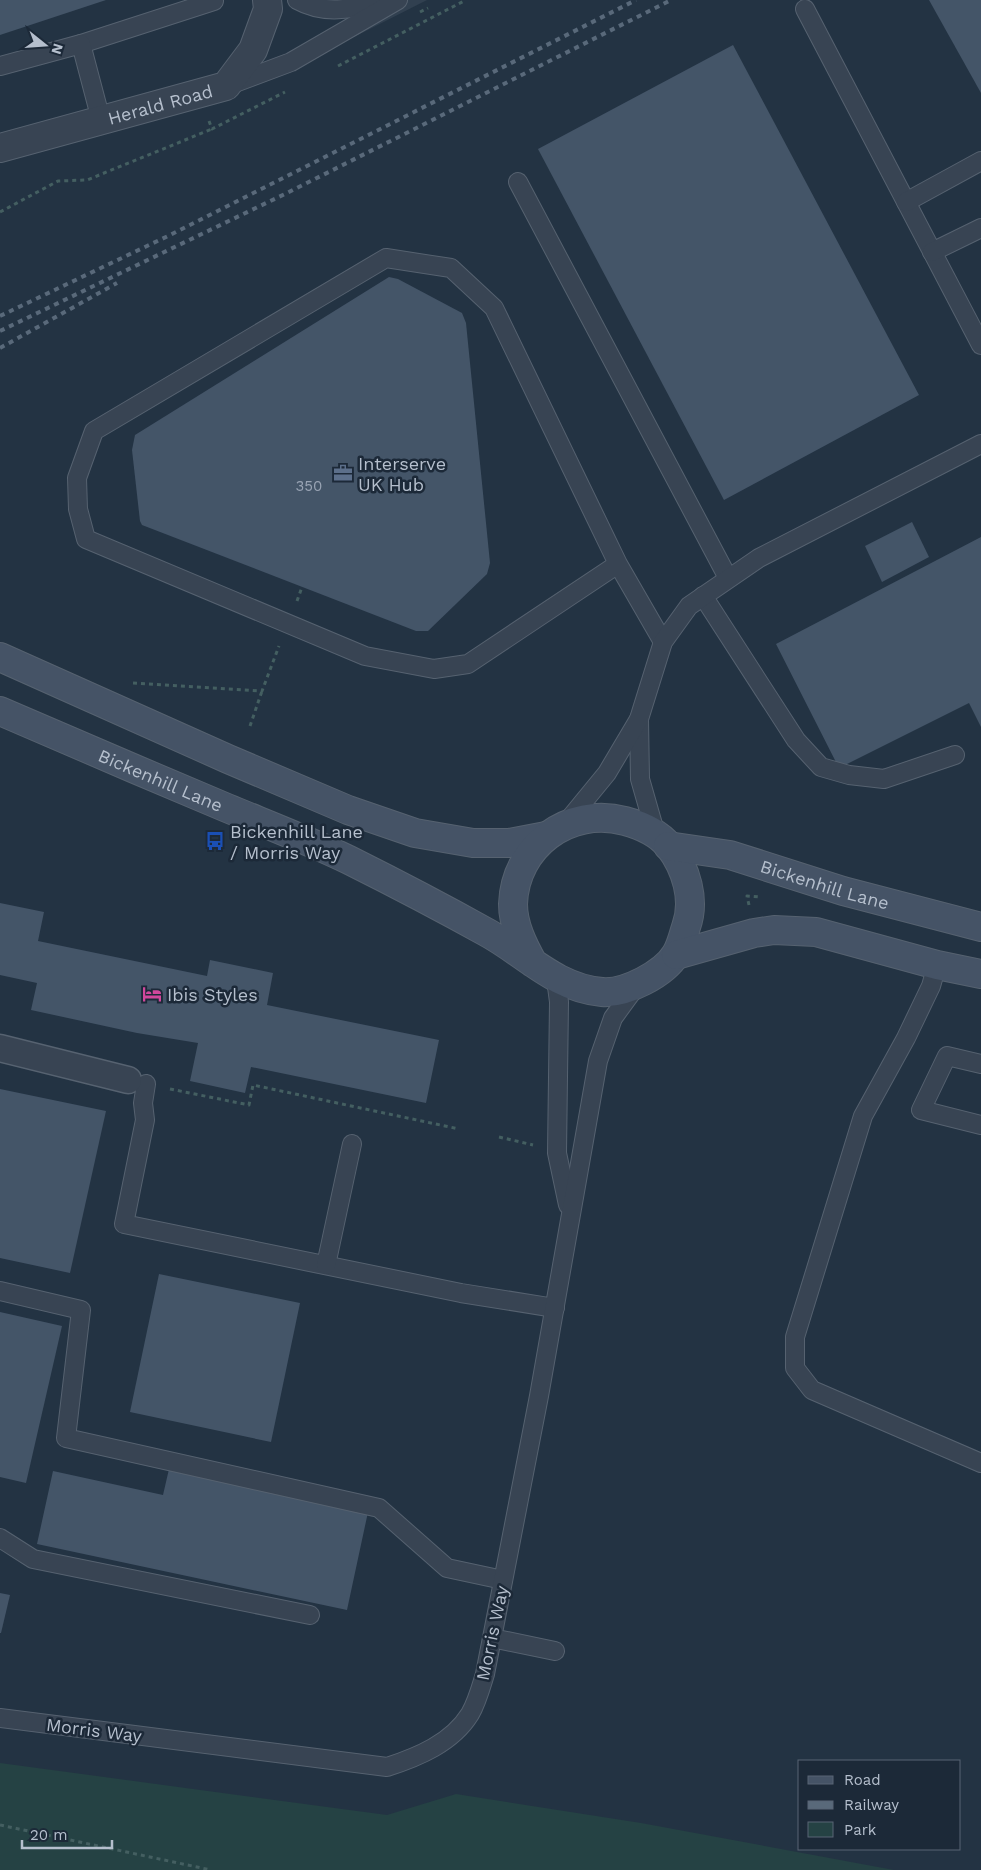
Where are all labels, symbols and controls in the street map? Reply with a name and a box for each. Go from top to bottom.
north arrow [20,20,70,70]
text: N [48,42,67,56]
street label: Herald Road [105,80,215,128]
place label: Interserve UK Hub [358,453,446,495]
office icon: Interserve UK Hub [332,462,354,484]
house number: 350 [296,477,322,495]
street label: Bickenhill Lane [95,744,226,816]
place label: Bickenhill Lane / Morris Way [230,821,363,863]
bus stop icon: Bickenhill Lane / Morris Way [204,830,226,852]
street label: Bickenhill Lane [758,855,891,913]
hotel icon: Ibis Styles [141,983,163,1005]
place label: Ibis Styles [167,984,258,1005]
street label: Morris Way [472,1583,512,1682]
street label: Morris Way [45,1714,144,1746]
legend [798,1760,961,1850]
text: Road [844,1771,881,1789]
text: Railway [844,1796,899,1814]
scale bar [22,1818,112,1850]
text: Park [844,1821,877,1839]
text: 20 m [30,1826,68,1844]

